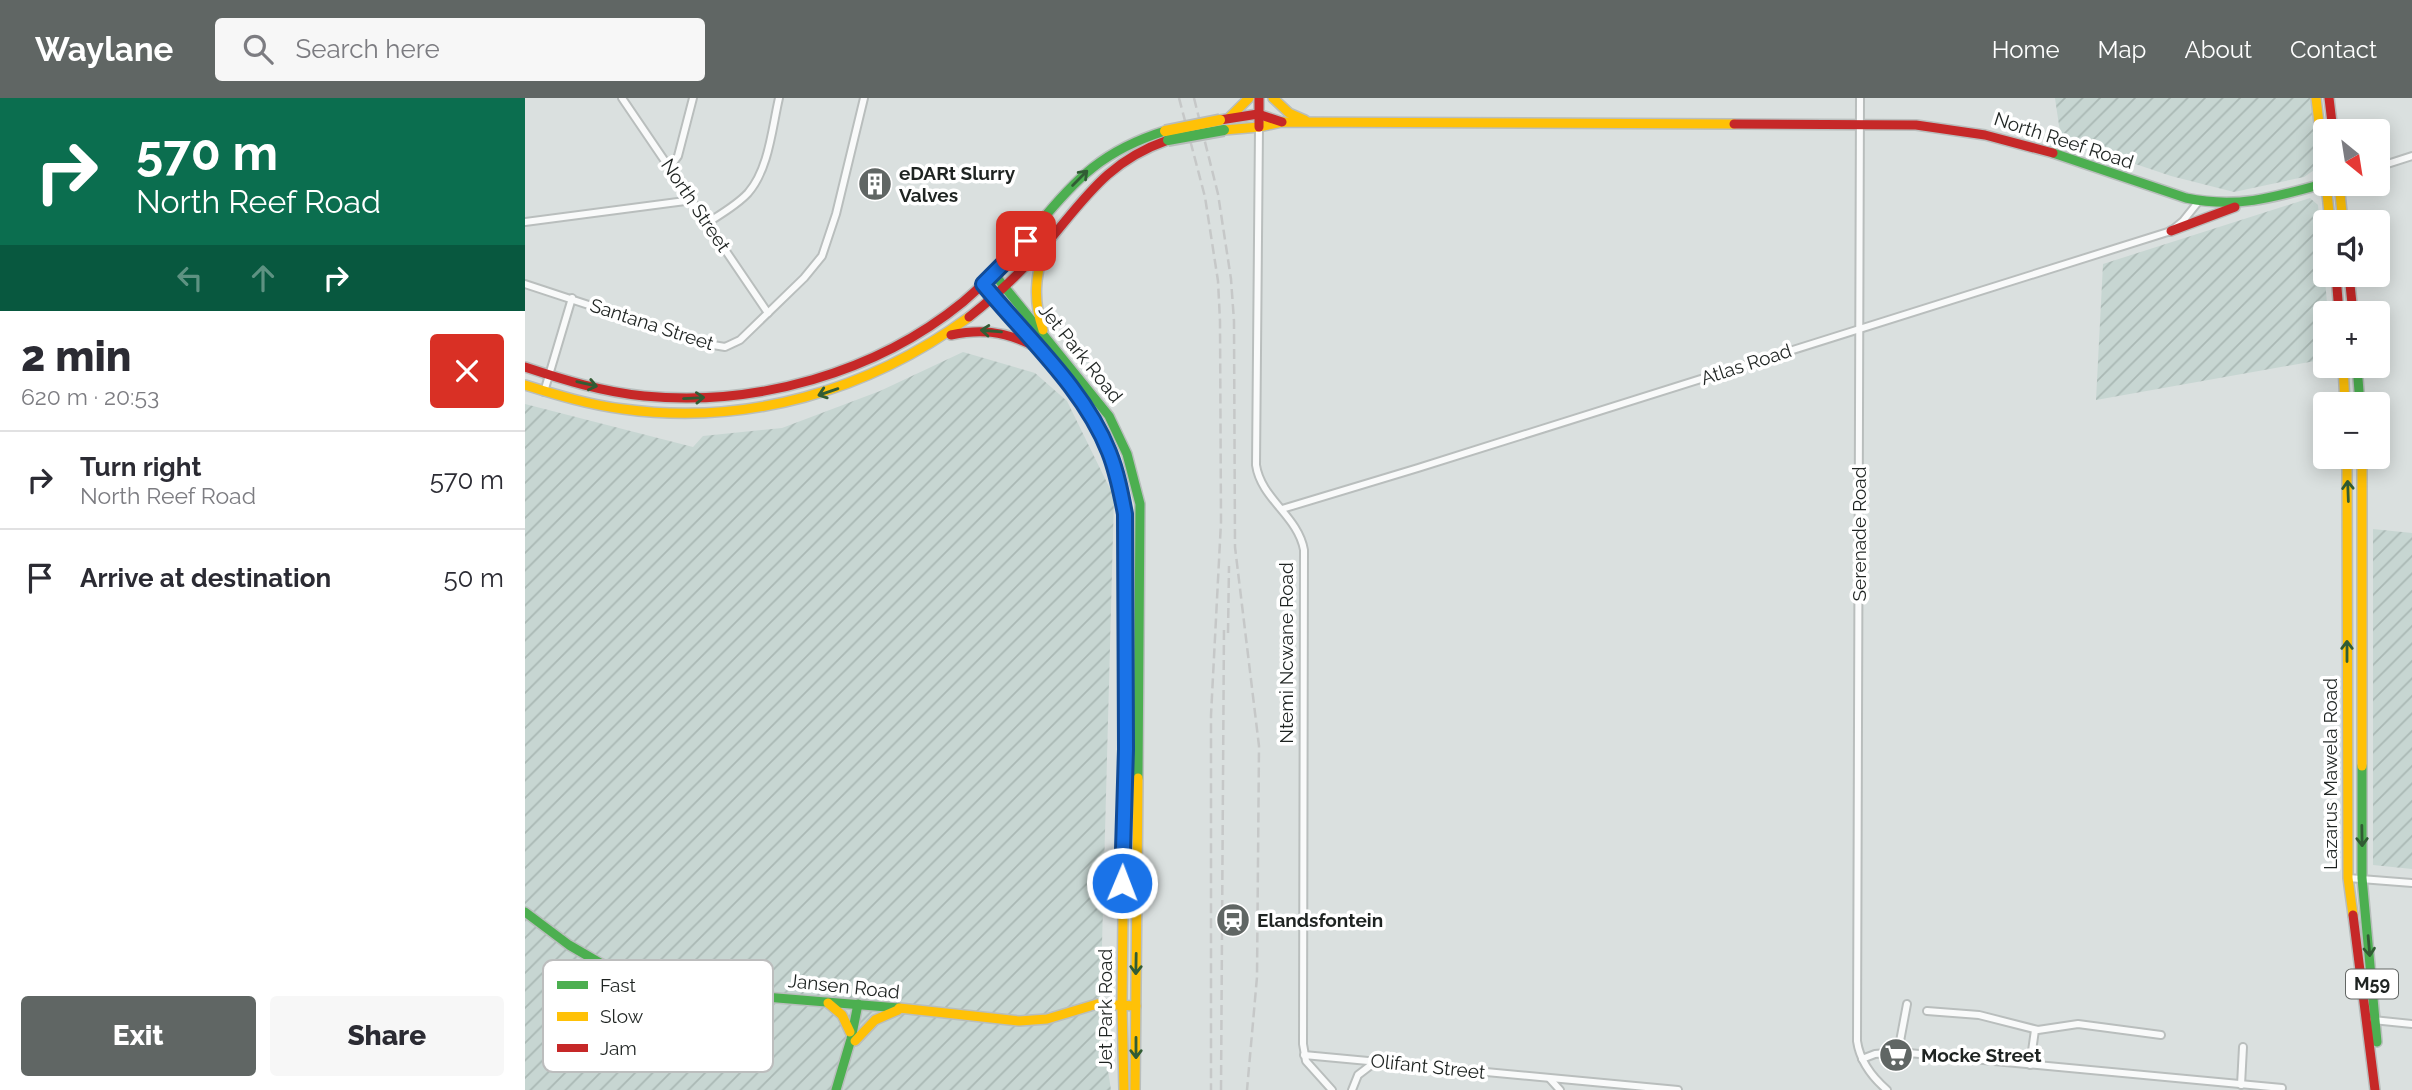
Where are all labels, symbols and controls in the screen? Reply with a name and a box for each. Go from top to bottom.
search box [215,18,705,81]
text: Waylane [35,30,173,69]
icon: search [239,30,277,68]
text: Search here [295,34,440,64]
text: Home [1992,35,2060,64]
text: Map [2098,35,2146,64]
text: About [2184,35,2252,64]
text: Contact [2290,35,2377,64]
street label: North Reef Road [1991,107,2137,173]
north arrow [2313,119,2391,196]
map controls [2313,119,2390,469]
text: 570 m [136,124,278,181]
icon: right [21,126,112,217]
street label: North Street [657,154,736,256]
place label: eDARt Slurry Valves [899,162,1016,206]
building icon: eDARt Slurry Valves [856,165,894,203]
one-way arrow [1071,170,1088,187]
text: North Reef Road [136,183,381,220]
button: sound [2313,210,2390,287]
pin [996,211,1056,271]
icon: arrive [1007,222,1045,260]
icon: left [171,259,209,297]
icon: ahead [244,259,282,297]
icon: right [317,259,355,297]
street label: Santana Street [587,294,717,355]
street label: Jet Park Road [1035,299,1127,407]
button: + [2313,301,2390,378]
one-way arrow [981,324,1003,337]
text: 2 min [21,332,131,381]
button: close [430,334,504,408]
street label: Atlas Road [1698,339,1794,389]
one-way arrow [575,378,598,392]
text: 620 m · 20:53 [21,383,159,410]
one-way arrow [818,387,840,399]
one-way arrow [682,391,705,404]
button: − [2313,392,2390,469]
text: Turn right [80,452,201,482]
icon: right [21,461,59,499]
text: 570 m [430,465,504,495]
street label: Serenade Road [1848,466,1870,602]
one-way arrow [2342,480,2355,503]
text: North Reef Road [80,482,256,509]
icon: arrive [21,559,59,597]
street label: Ntemi Ncwane Road [1275,562,1297,744]
text: Arrive at destination [80,563,331,593]
text: 50 m [443,563,504,593]
one-way arrow [2340,640,2354,663]
street label: Lazarus Mawela Road [2319,678,2341,870]
one-way arrow [2355,824,2368,847]
position arrow [1085,846,1159,920]
station icon: Elandsfontein [1214,901,1252,939]
place label: Elandsfontein [1257,909,1383,931]
one-way arrow [2362,934,2375,957]
street label: Jet Park Road [1094,949,1116,1069]
one-way arrow [1129,953,1142,976]
legend [543,960,773,1072]
street label: Jansen Road [787,969,901,1003]
road number: M59 [2346,970,2398,998]
text: Fast [600,974,636,996]
button: Exit [21,996,256,1076]
button: Share [270,996,504,1076]
text: Slow [600,1005,644,1027]
one-way arrow [1129,1036,1143,1059]
supermarket icon: Mocke Street [1877,1036,1915,1074]
text: Jam [600,1037,637,1059]
place label: Mocke Street [1921,1044,2042,1066]
street label: Olifant Street [1370,1049,1487,1083]

